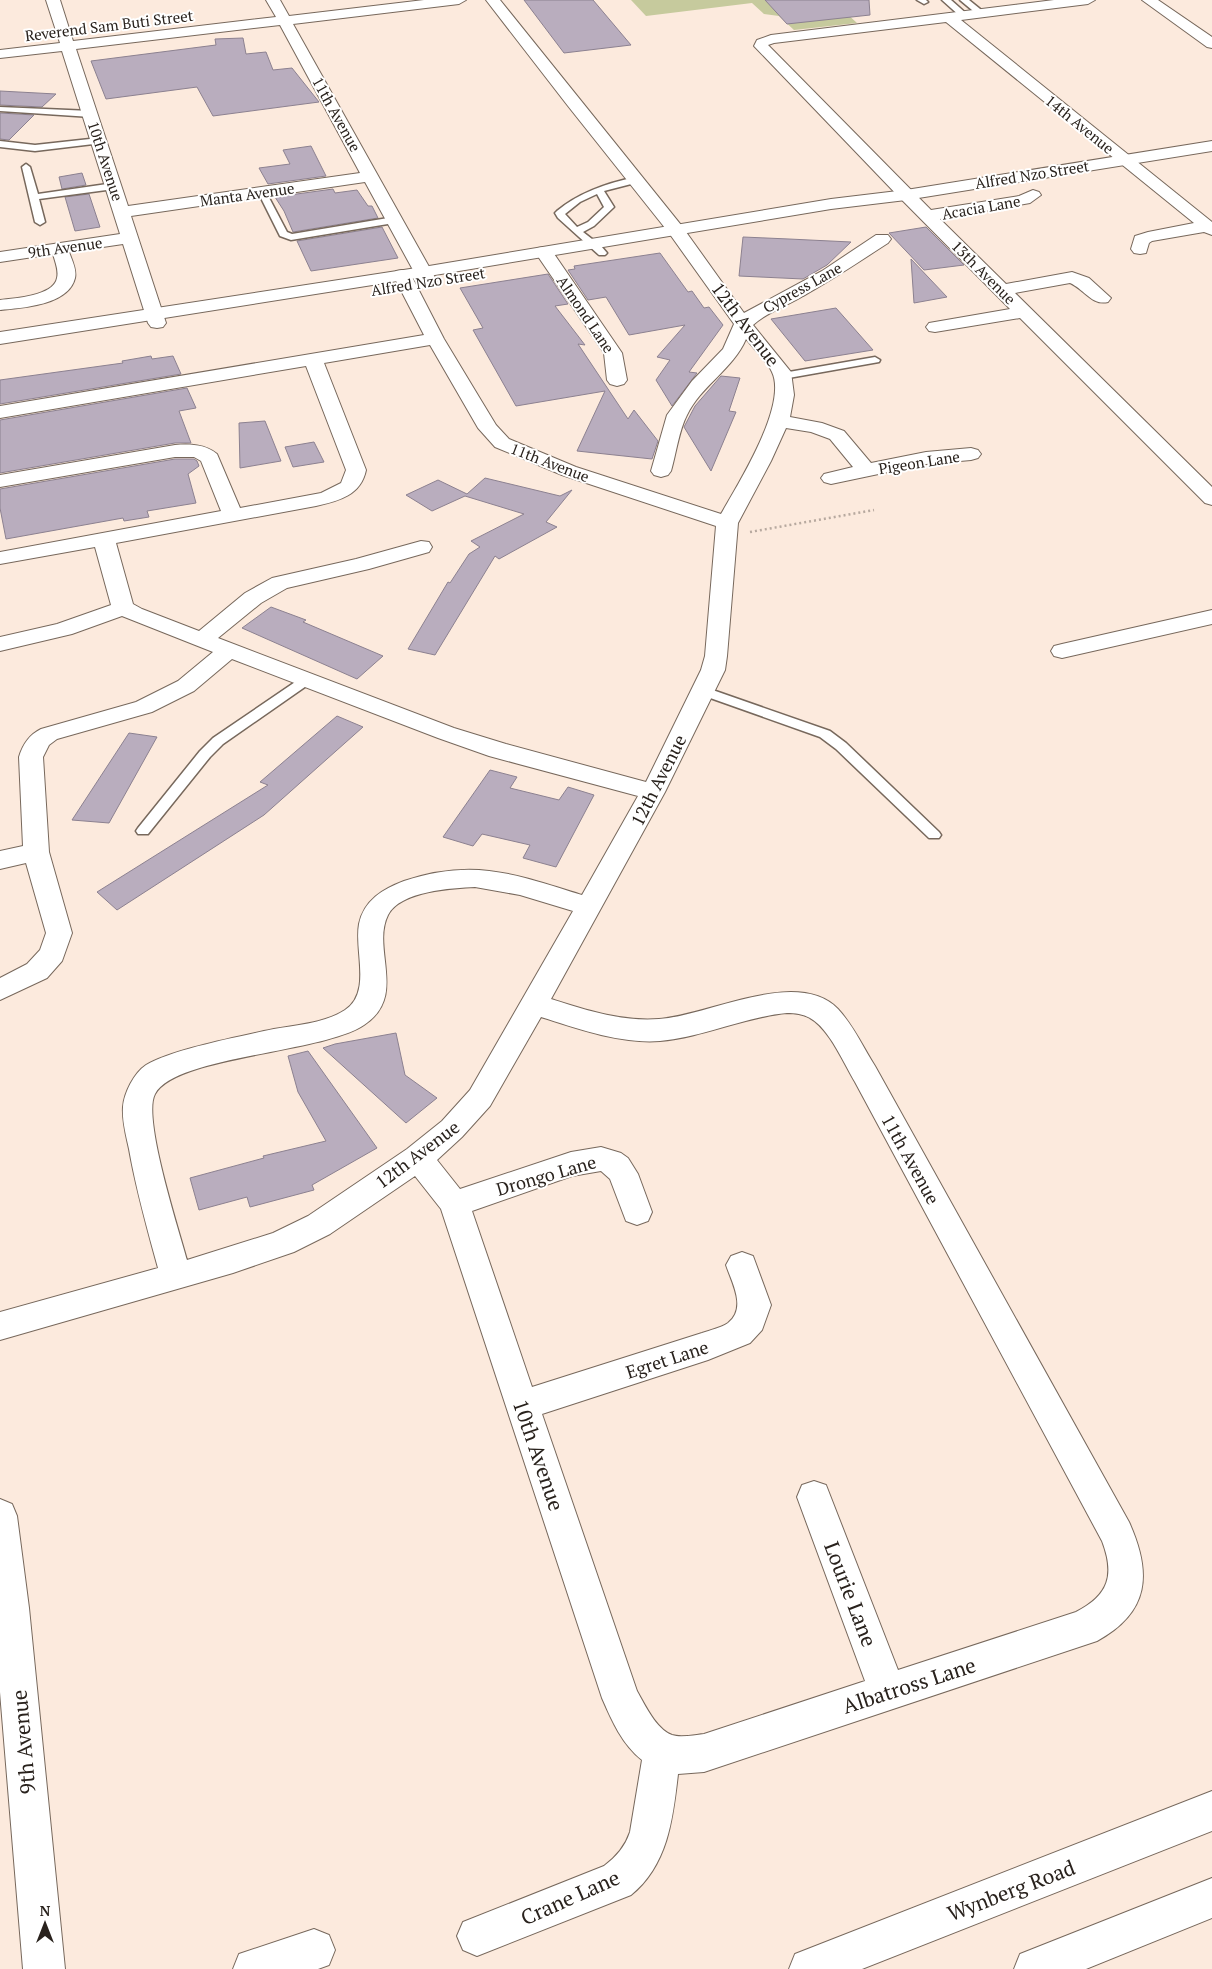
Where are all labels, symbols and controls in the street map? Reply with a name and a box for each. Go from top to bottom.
street label: Reverend Sam Buti Street [24,5,195,45]
street label: 11th Avenue [308,73,366,155]
street label: 14th Avenue [1042,90,1118,158]
street label: 10th Avenue [84,119,128,203]
street label: Alfred Nzo Street [974,155,1091,193]
street label: Manta Avenue [199,177,295,211]
street label: Acacia Lane [940,190,1022,224]
street label: 9th Avenue [27,232,103,262]
street label: 13th Avenue [948,236,1020,308]
street label: Cypress Lane [759,257,845,317]
street label: Alfred Nzo Street [370,262,487,300]
street label: Almond Lane [553,271,619,357]
street label: 12th Avenue [707,277,785,371]
street label: 11th Avenue [508,438,592,486]
street label: Pigeon Lane [877,446,961,478]
street label: 12th Avenue [625,730,691,830]
street label: 11th Avenue [876,1110,946,1208]
street label: 12th Avenue [370,1115,464,1193]
street label: Drongo Lane [493,1149,599,1201]
street label: Egret Lane [623,1334,711,1384]
street label: 10th Avenue [507,1396,571,1514]
street label: Lourie Lane [818,1537,884,1651]
street label: Albatross Lane [839,1650,979,1720]
street label: 9th Avenue [4,1689,42,1795]
street label: Wynberg Road [943,1853,1079,1927]
street label: Crane Lane [516,1863,624,1931]
north arrow [20,1899,70,1949]
text: N [40,1901,51,1920]

